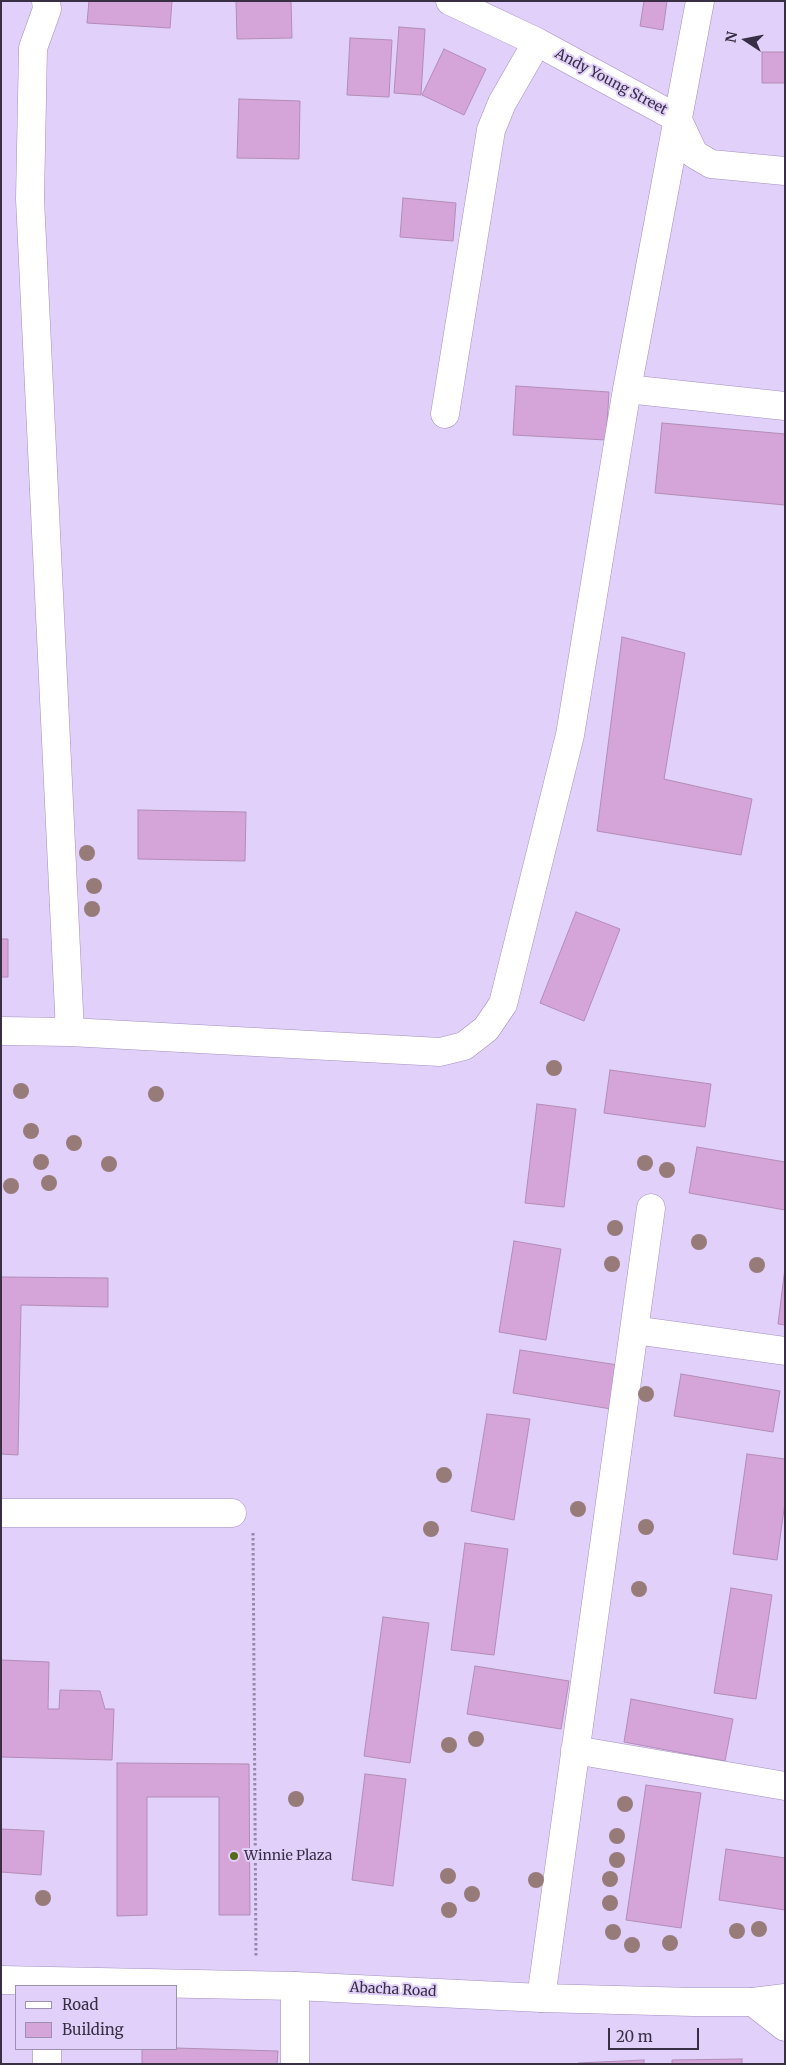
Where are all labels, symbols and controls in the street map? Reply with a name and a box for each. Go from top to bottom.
north arrow [721,15,771,65]
text: N [721,30,741,44]
street label: Andy Young Street [552,45,670,119]
place label: Winnie Plaza [244,1848,332,1864]
marker: Winnie Plaza [228,1850,240,1862]
street label: Abacha Road [349,1979,437,2001]
legend [15,1985,178,2050]
text: Road [62,1995,98,2014]
scale bar [611,2018,702,2050]
text: Building [62,2020,124,2039]
text: 20 m [616,2027,653,2046]

